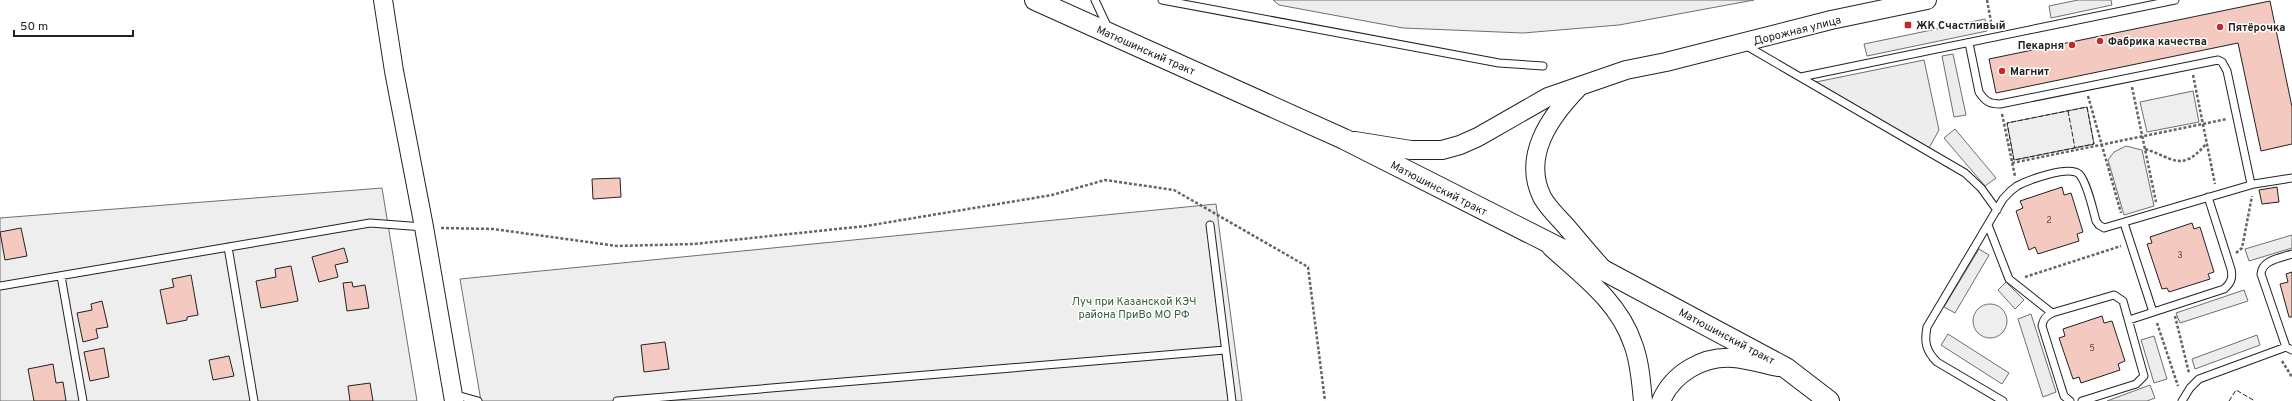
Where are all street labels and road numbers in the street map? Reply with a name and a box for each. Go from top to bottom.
street label: Дорожная улица [1752,13,1843,49]
street label: Матюшинский тракт [1094,23,1197,79]
street label: Матюшинский тракт [1388,158,1489,219]
street label: Матюшинский тракт [1676,306,1777,368]

